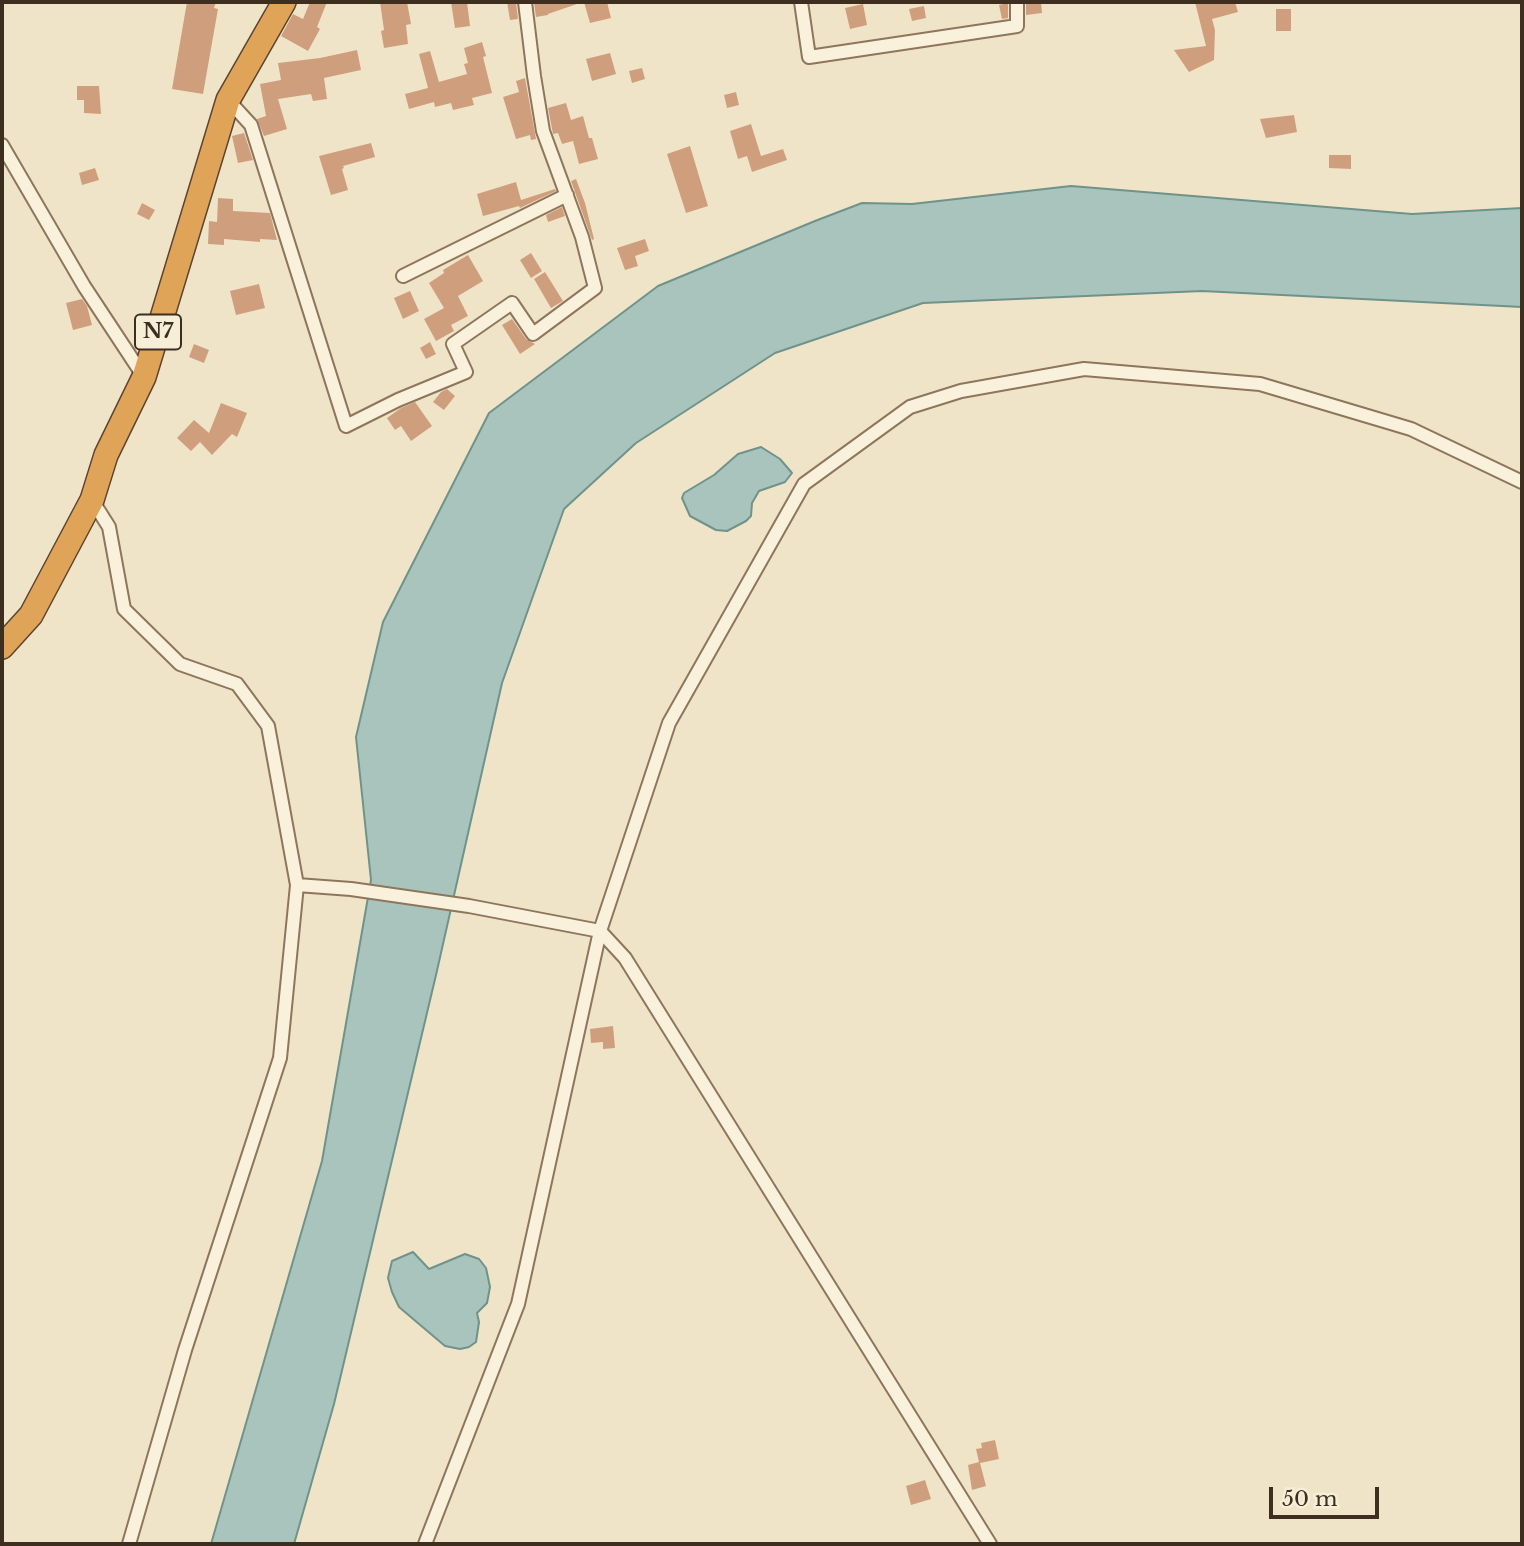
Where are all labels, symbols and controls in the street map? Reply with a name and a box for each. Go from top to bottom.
road number: N7 [135,314,181,350]
scale bar [1272,1472,1382,1516]
text: 50 m [1282,1486,1337,1512]

